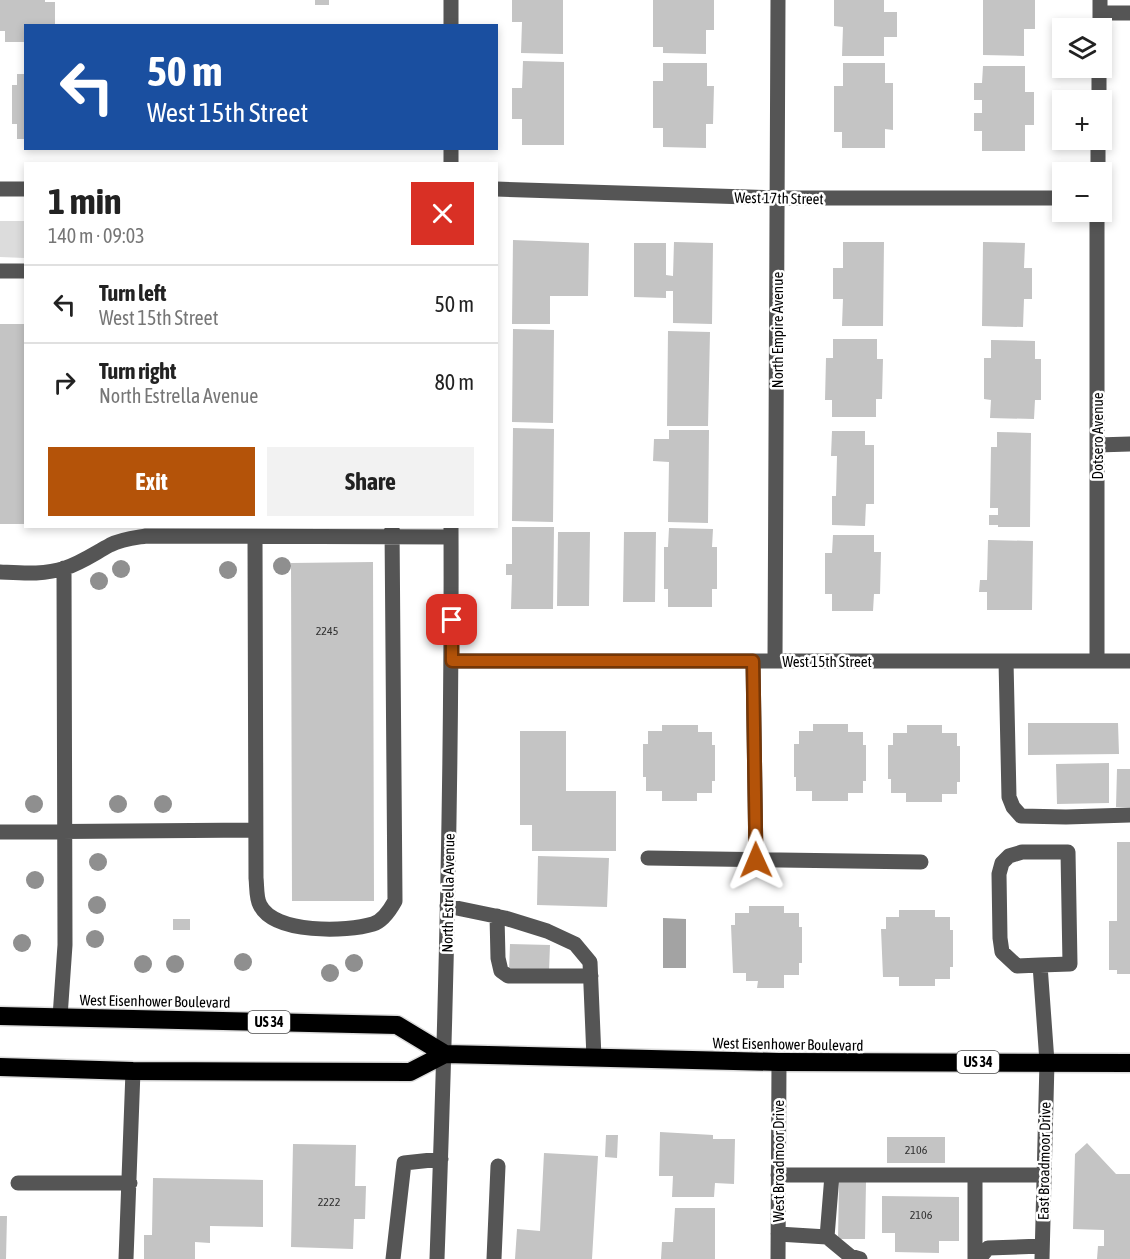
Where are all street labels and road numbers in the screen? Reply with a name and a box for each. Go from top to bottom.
street label: West 17th Street [734,189,824,207]
street label: North Empire Avenue [769,272,786,388]
street label: Dotsero Avenue [1089,392,1106,479]
street label: West 15th Street [782,653,872,670]
street label: North Estrella Avenue [438,833,458,953]
street label: West Eisenhower Boulevard [79,991,231,1011]
road number: US 34 [248,1011,290,1033]
street label: West Eisenhower Boulevard [712,1034,864,1054]
road number: US 34 [957,1051,999,1073]
street label: West Broadmoor Drive [770,1100,787,1222]
street label: East Broadmoor Drive [1034,1102,1054,1220]

